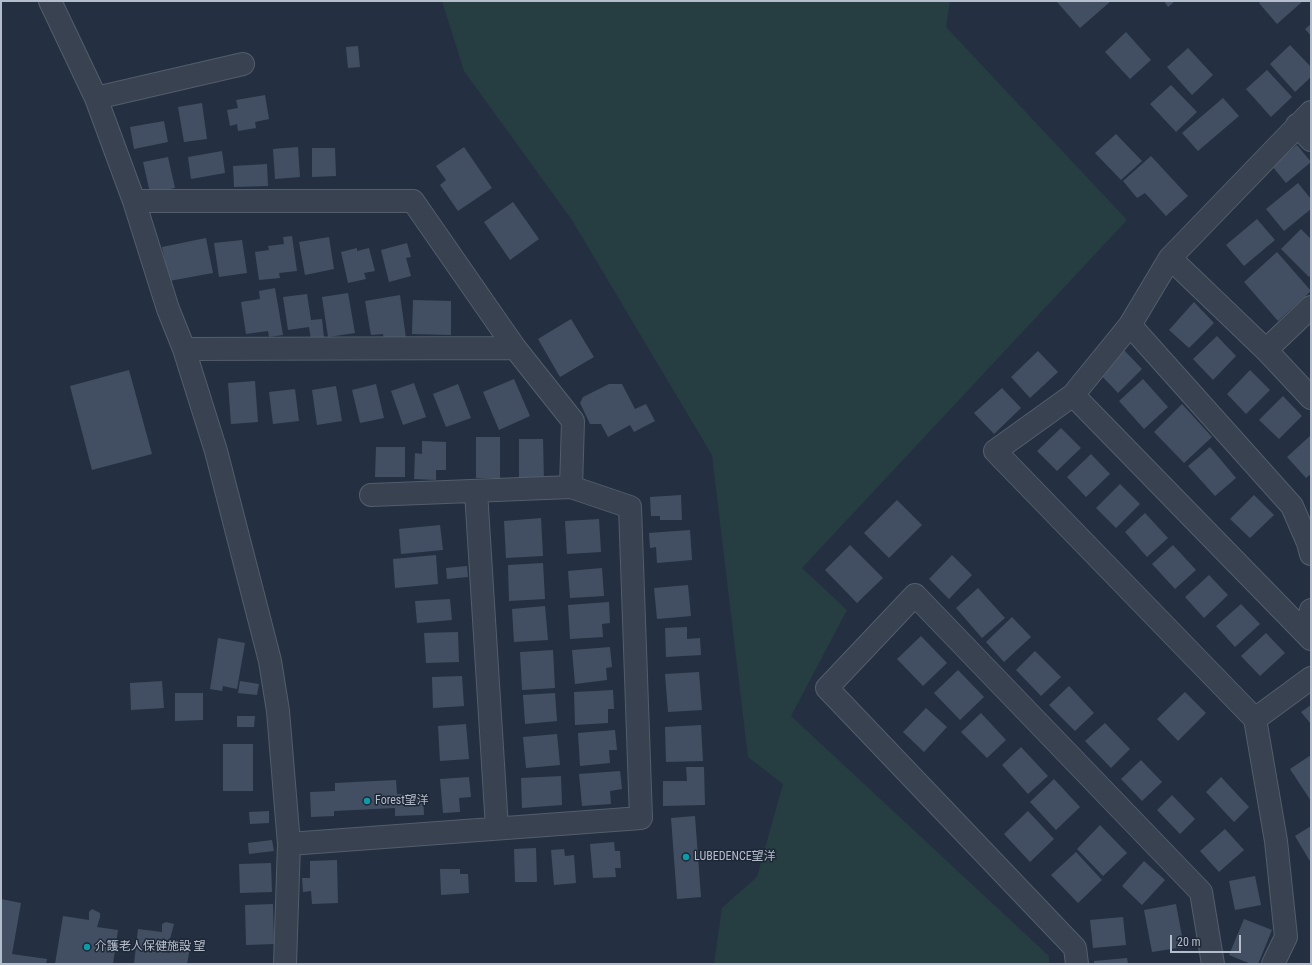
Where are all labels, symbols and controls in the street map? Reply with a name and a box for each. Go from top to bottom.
place label: Forest望洋 [375,794,429,808]
marker: Forest望洋 [362,796,372,806]
place label: LUBEDENCE望洋 [694,850,776,864]
marker: LUBEDENCE望洋 [681,852,691,862]
scale bar [1172,927,1243,953]
text: 20 m [1177,935,1201,949]
place label: 介護老人保健施設 望 [95,940,206,954]
marker: 介護老人保健施設 望 [82,942,92,952]

